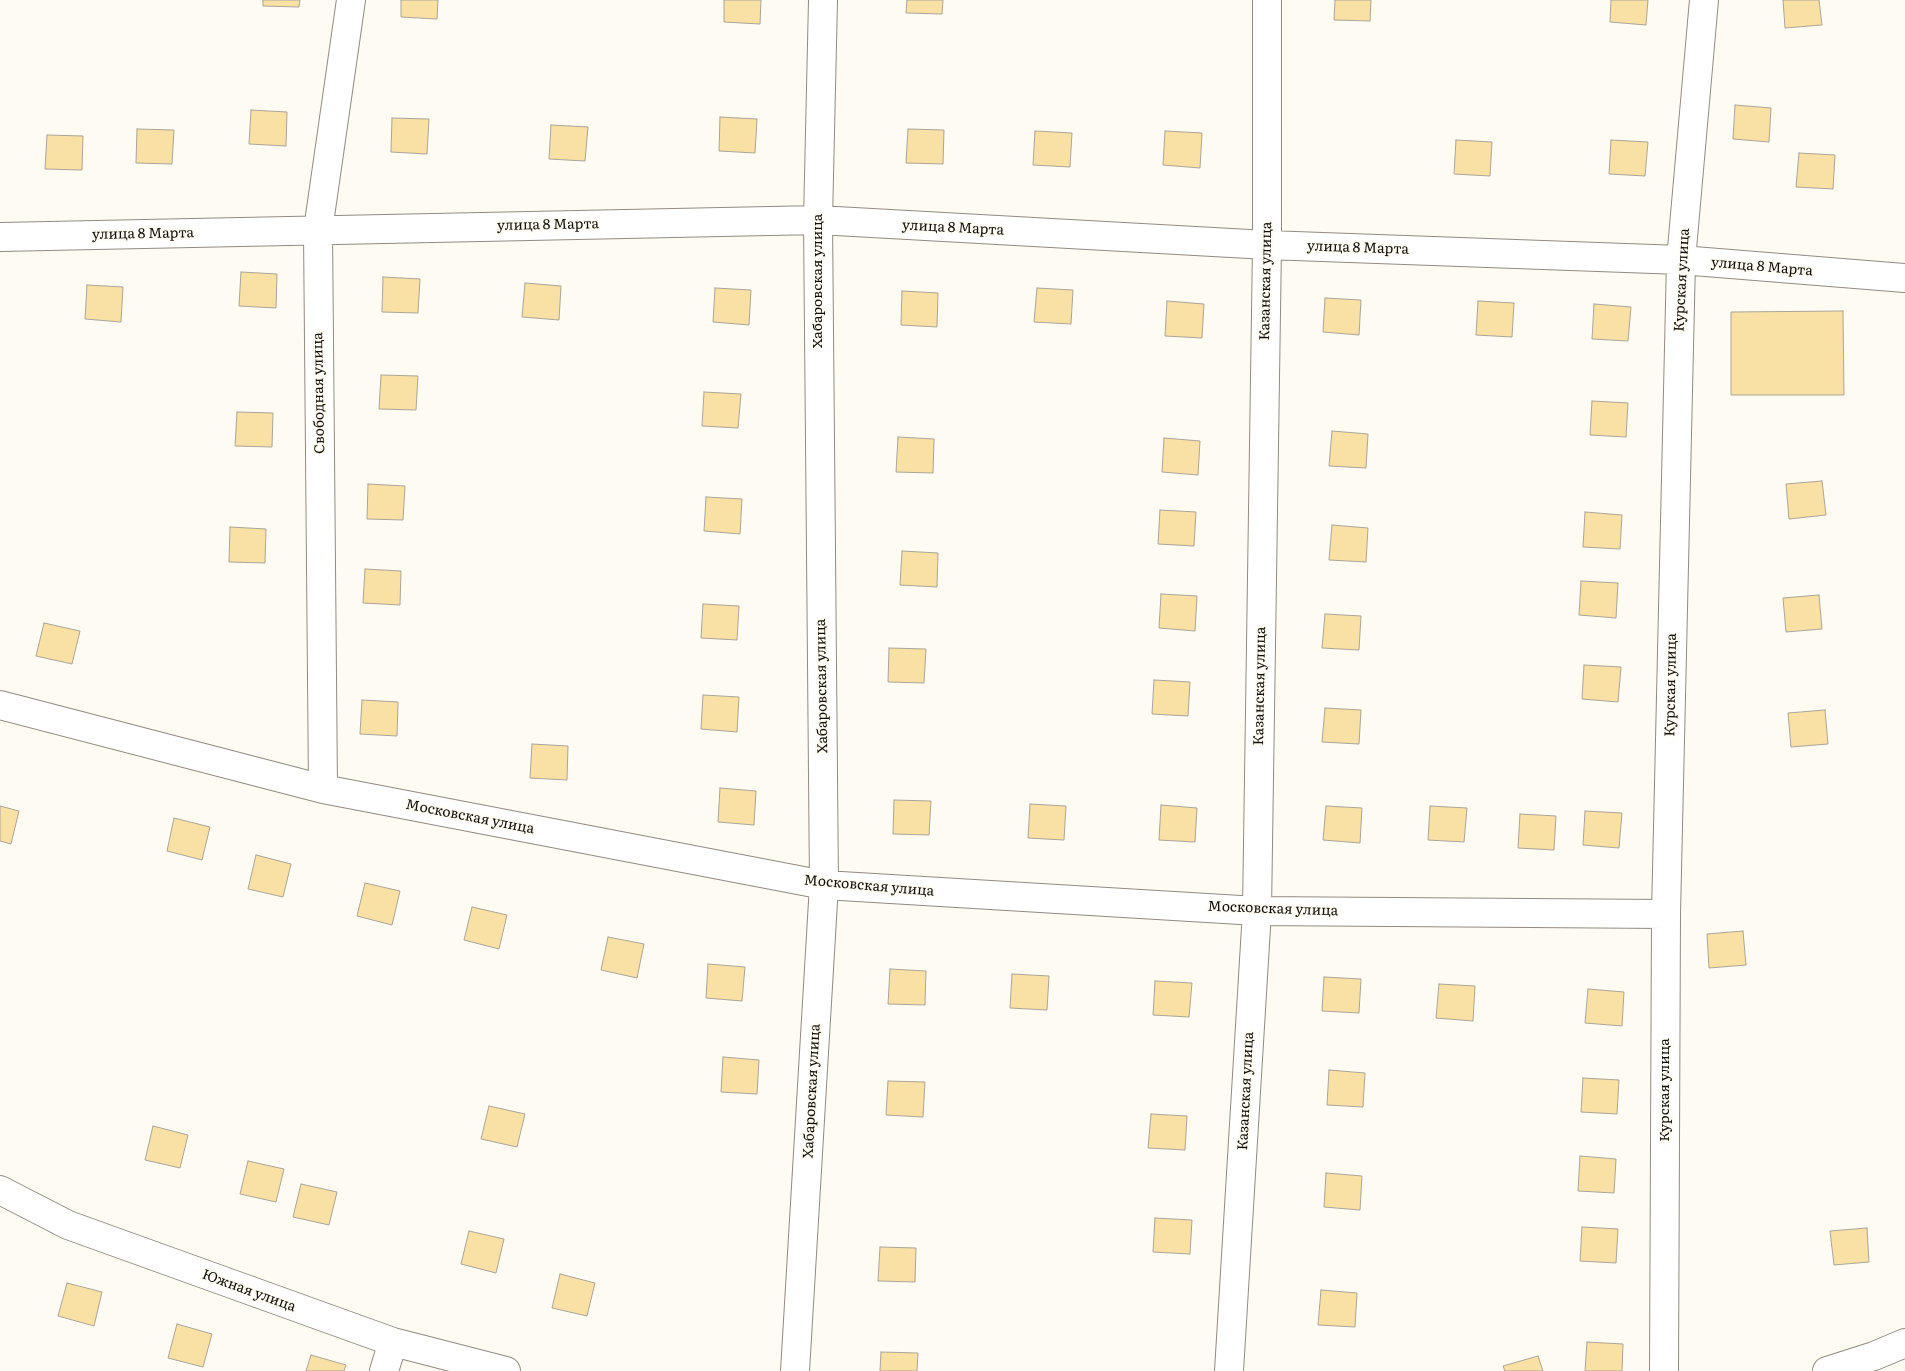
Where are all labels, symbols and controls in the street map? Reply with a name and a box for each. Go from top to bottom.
street label: Хабаровская улица [810,214,826,348]
street label: улица 8 Марта [497,216,599,234]
street label: улица 8 Марта [902,217,1004,239]
street label: Казанская улица [1257,221,1275,341]
street label: улица 8 Марта [92,225,194,243]
street label: Курская улица [1671,228,1693,332]
street label: улица 8 Марта [1307,238,1409,258]
street label: улица 8 Марта [1710,254,1814,280]
street label: Свободная улица [310,332,328,454]
street label: Хабаровская улица [812,619,832,753]
street label: Казанская улица [1251,626,1269,746]
street label: Курская улица [1662,633,1680,737]
street label: Московская улица [404,796,536,838]
street label: Московская улица [803,872,935,900]
street label: Московская улица [1207,898,1339,920]
street label: Хабаровская улица [800,1023,824,1159]
street label: Казанская улица [1235,1031,1257,1151]
street label: Курская улица [1657,1038,1673,1142]
street label: Южная улица [200,1266,298,1316]

